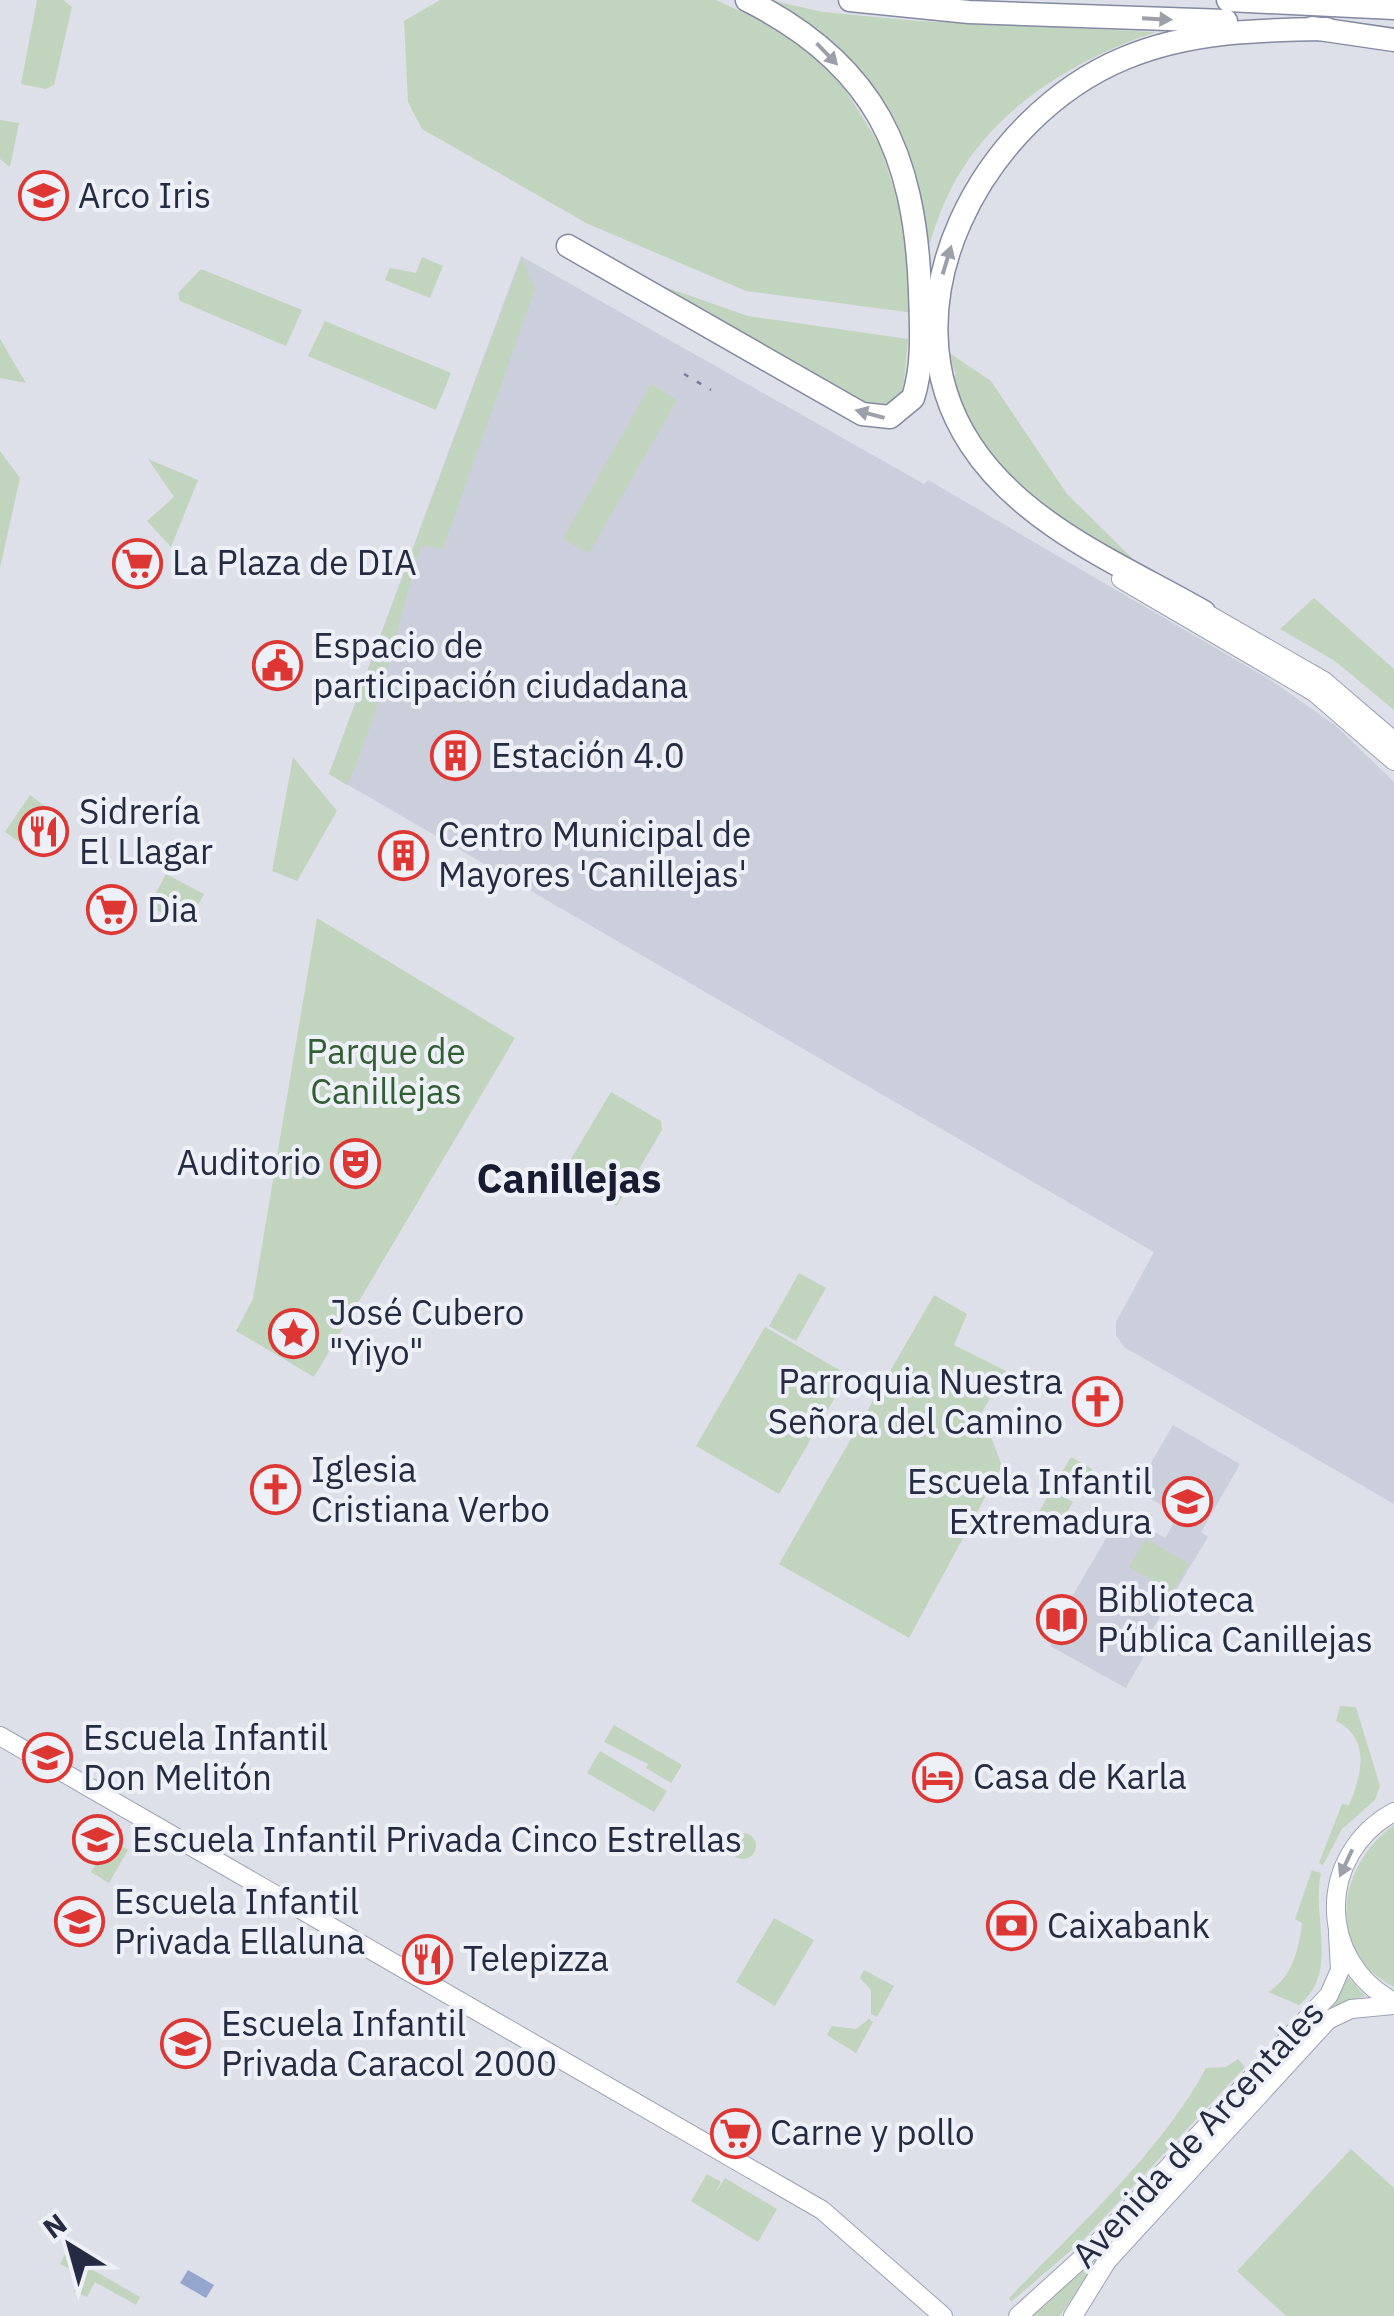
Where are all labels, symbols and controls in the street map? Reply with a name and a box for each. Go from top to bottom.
one-way arrow [1141,11,1173,27]
one-way arrow [815,41,838,65]
school or university icon: Arco Iris [17,170,69,222]
place label: Arco Iris [78,172,211,218]
one-way arrow [940,244,955,275]
one-way arrow [854,405,885,421]
supermarket icon: La Plaza de DIA [111,537,163,589]
place label: La Plaza de DIA [172,539,417,585]
place label: Espacio de participación ciudadana [313,622,688,708]
public building icon: Espacio de participación ciudadana [252,640,304,692]
building icon: Estación 4.0 [430,730,482,782]
place label: Estación 4.0 [491,732,685,778]
place label: Sidrería El Llagar [79,788,213,874]
restaurant icon: Sidrería El Llagar [18,806,70,858]
place label: Centro Municipal de Mayores 'Canillejas' [438,811,751,897]
building icon: Centro Municipal de Mayores 'Canillejas' [377,829,429,881]
supermarket icon: Dia [86,884,138,936]
place label: Dia [147,886,198,932]
park label: Parque de Canillejas [306,1028,466,1114]
theatre icon: Auditorio [330,1137,382,1189]
place label: Auditorio [177,1139,321,1185]
district label: Canillejas [477,1152,661,1204]
place label: José Cubero "Yiyo" [329,1289,524,1375]
place icon: José Cubero "Yiyo" [268,1307,320,1359]
place label: Parroquia Nuestra Señora del Camino [768,1358,1063,1444]
church icon: Parroquia Nuestra Señora del Camino [1072,1376,1124,1428]
place label: Iglesia Cristiana Verbo [311,1446,550,1532]
place label: Escuela Infantil Extremadura [907,1458,1152,1544]
church icon: Iglesia Cristiana Verbo [250,1464,302,1516]
school or university icon: Escuela Infantil Extremadura [1161,1476,1213,1528]
place label: Biblioteca Pública Canillejas [1097,1576,1373,1662]
library icon: Biblioteca Pública Canillejas [1036,1594,1088,1646]
place label: Escuela Infantil Don Melitón [83,1714,328,1800]
school or university icon: Escuela Infantil Don Melitón [22,1732,74,1784]
hotel icon: Casa de Karla [912,1751,964,1803]
place label: Casa de Karla [973,1753,1187,1799]
school or university icon: Escuela Infantil Privada Cinco Estrellas [71,1814,123,1866]
place label: Escuela Infantil Privada Cinco Estrellas [132,1816,742,1862]
one-way arrow [1337,1849,1354,1878]
place label: Escuela Infantil Privada Ellaluna [114,1878,365,1964]
school or university icon: Escuela Infantil Privada Ellaluna [53,1896,105,1948]
bank icon: Caixabank [986,1900,1038,1952]
place label: Caixabank [1047,1902,1210,1948]
restaurant icon: Telepizza [402,1933,454,1985]
place label: Telepizza [463,1935,609,1981]
street label: Avenida de Arcentales [1061,1990,1333,2277]
place label: Escuela Infantil Privada Caracol 2000 [221,2000,557,2086]
school or university icon: Escuela Infantil Privada Caracol 2000 [160,2018,212,2070]
supermarket icon: Carne y pollo [709,2107,761,2159]
place label: Carne y pollo [770,2109,975,2155]
north arrow [20,2196,120,2296]
text: N [35,2205,74,2247]

